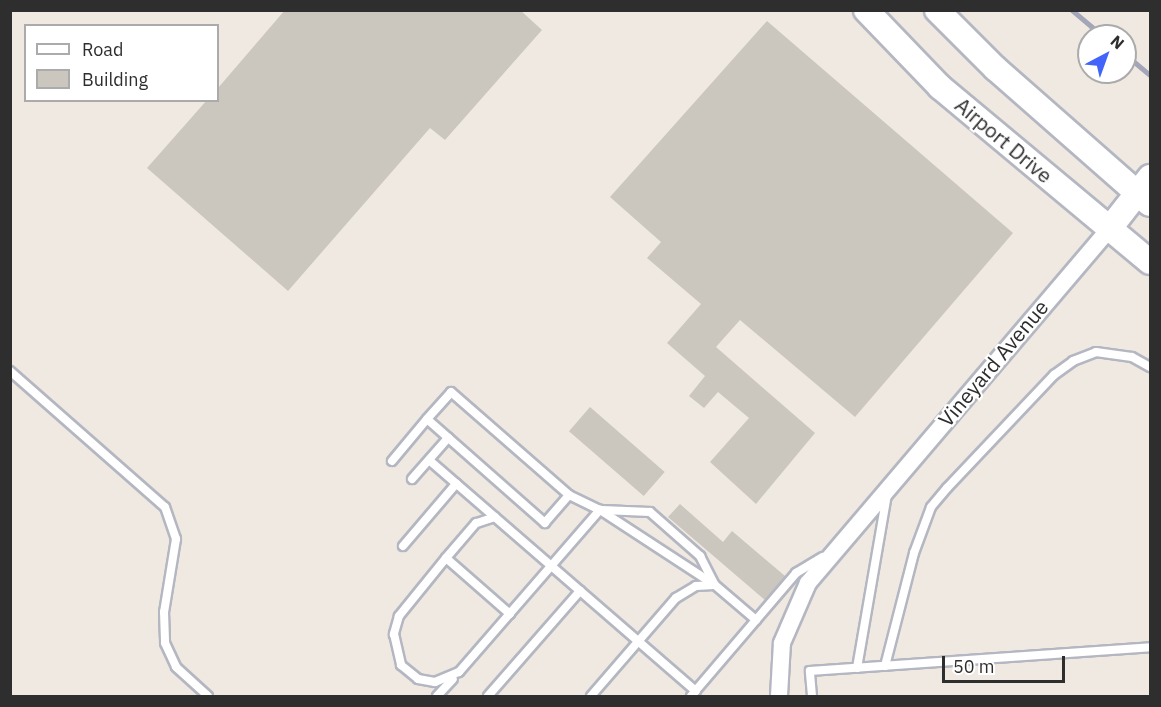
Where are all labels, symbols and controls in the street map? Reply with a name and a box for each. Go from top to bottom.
legend [24,24,219,102]
north arrow [1077,24,1137,84]
text: N [1107,31,1128,53]
text: Road [82,38,123,61]
text: Building [82,68,148,91]
street label: Airport Drive [950,92,1058,188]
street label: Vineyard Avenue [933,295,1053,431]
scale bar [945,644,1068,682]
text: 50 m [953,655,995,678]

